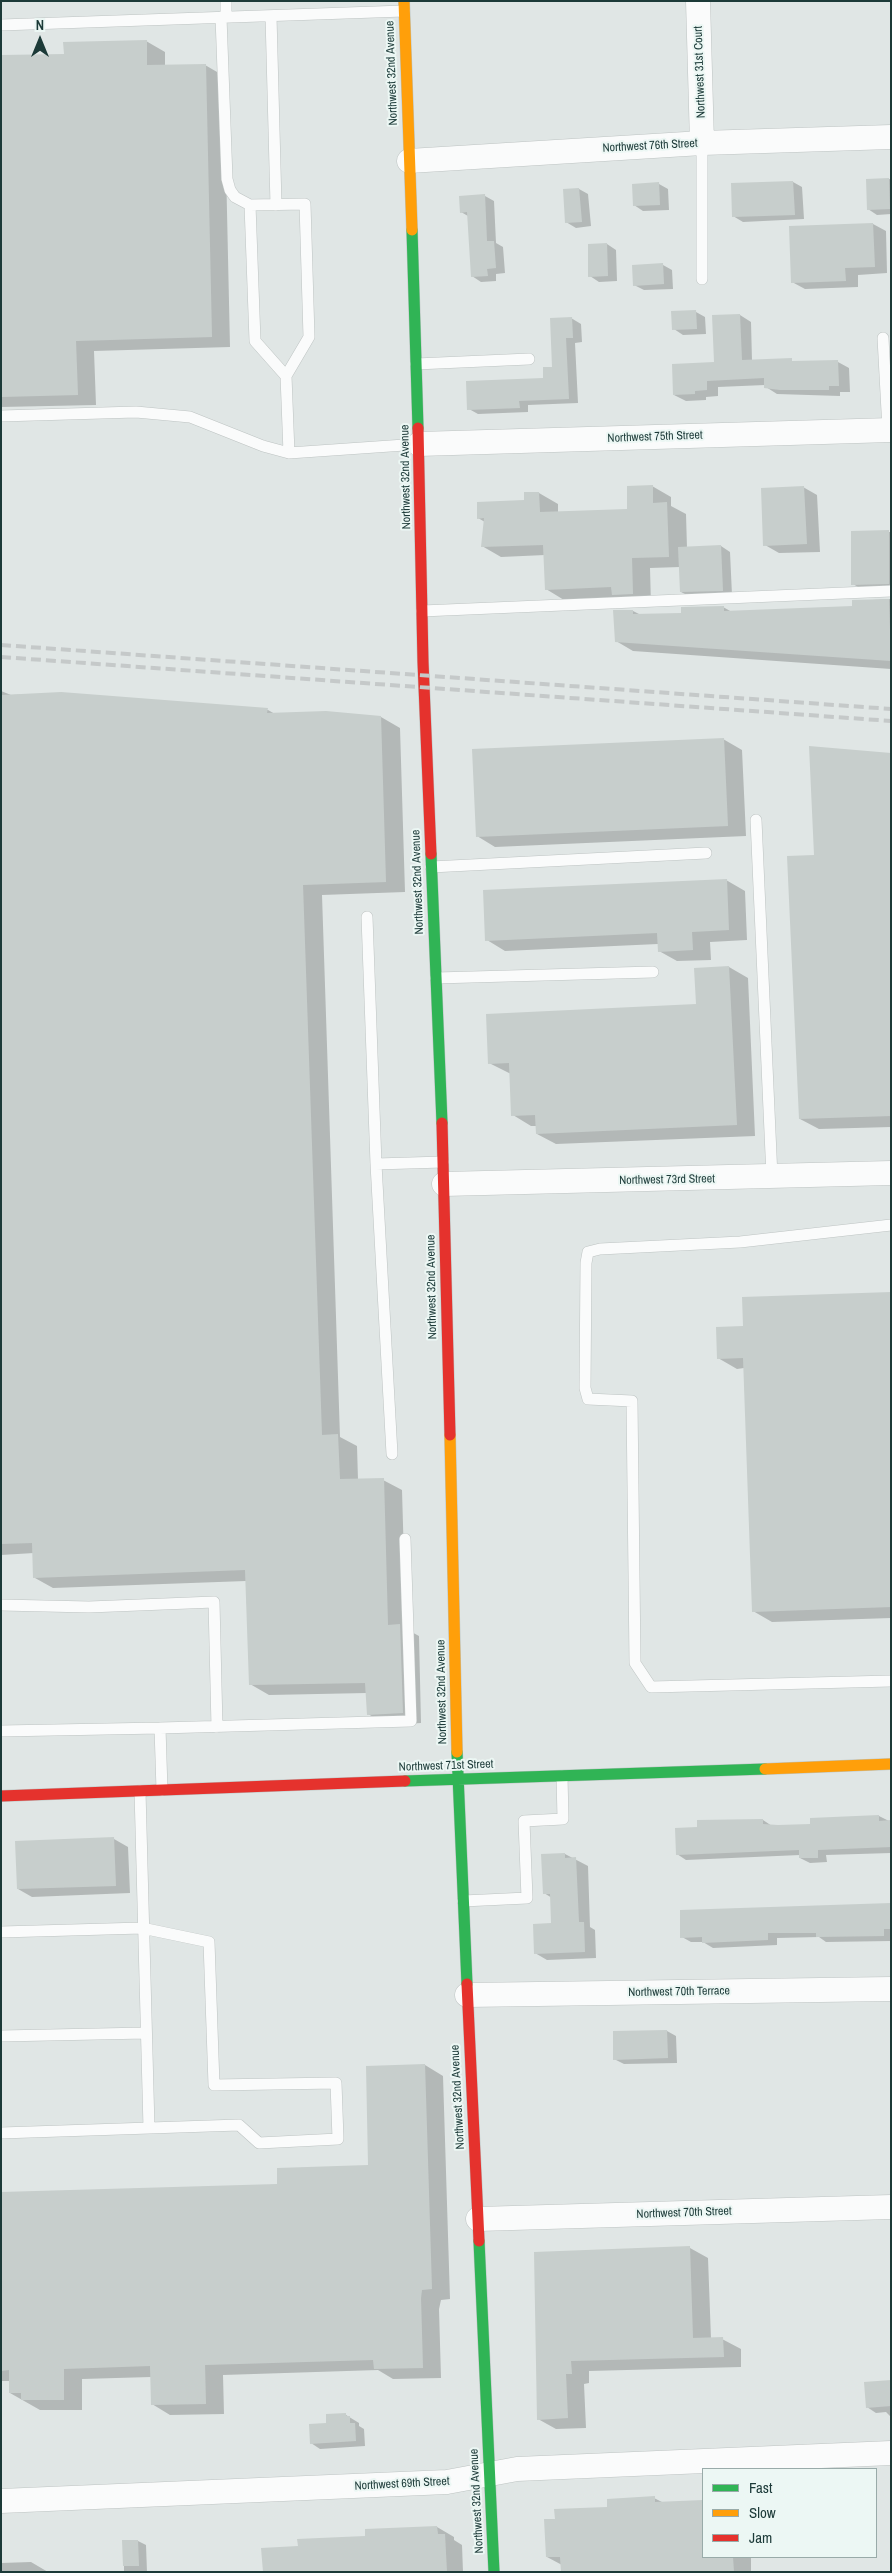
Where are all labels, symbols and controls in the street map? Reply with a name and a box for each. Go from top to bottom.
north arrow [15,15,65,65]
text: N [36,16,44,34]
street label: Northwest 32nd Avenue [383,20,401,126]
street label: Northwest 31st Court [691,26,709,118]
street label: Northwest 76th Street [602,136,698,156]
street label: Northwest 32nd Avenue [398,424,414,530]
street label: Northwest 75th Street [607,428,703,446]
street label: Northwest 32nd Avenue [409,829,427,935]
street label: Northwest 73rd Street [619,1172,715,1188]
street label: Northwest 32nd Avenue [424,1234,440,1340]
street label: Northwest 32nd Avenue [434,1639,450,1745]
street label: Northwest 71st Street [398,1757,494,1775]
street label: Northwest 70th Terrace [628,1984,730,2000]
street label: Northwest 32nd Avenue [448,2044,468,2150]
street label: Northwest 70th Street [636,2204,732,2222]
street label: Northwest 32nd Avenue [467,2448,487,2554]
legend [702,2468,877,2558]
street label: Northwest 69th Street [354,2474,450,2494]
text: Fast [749,2477,772,2498]
text: Slow [749,2502,776,2523]
text: Jam [749,2527,772,2548]

